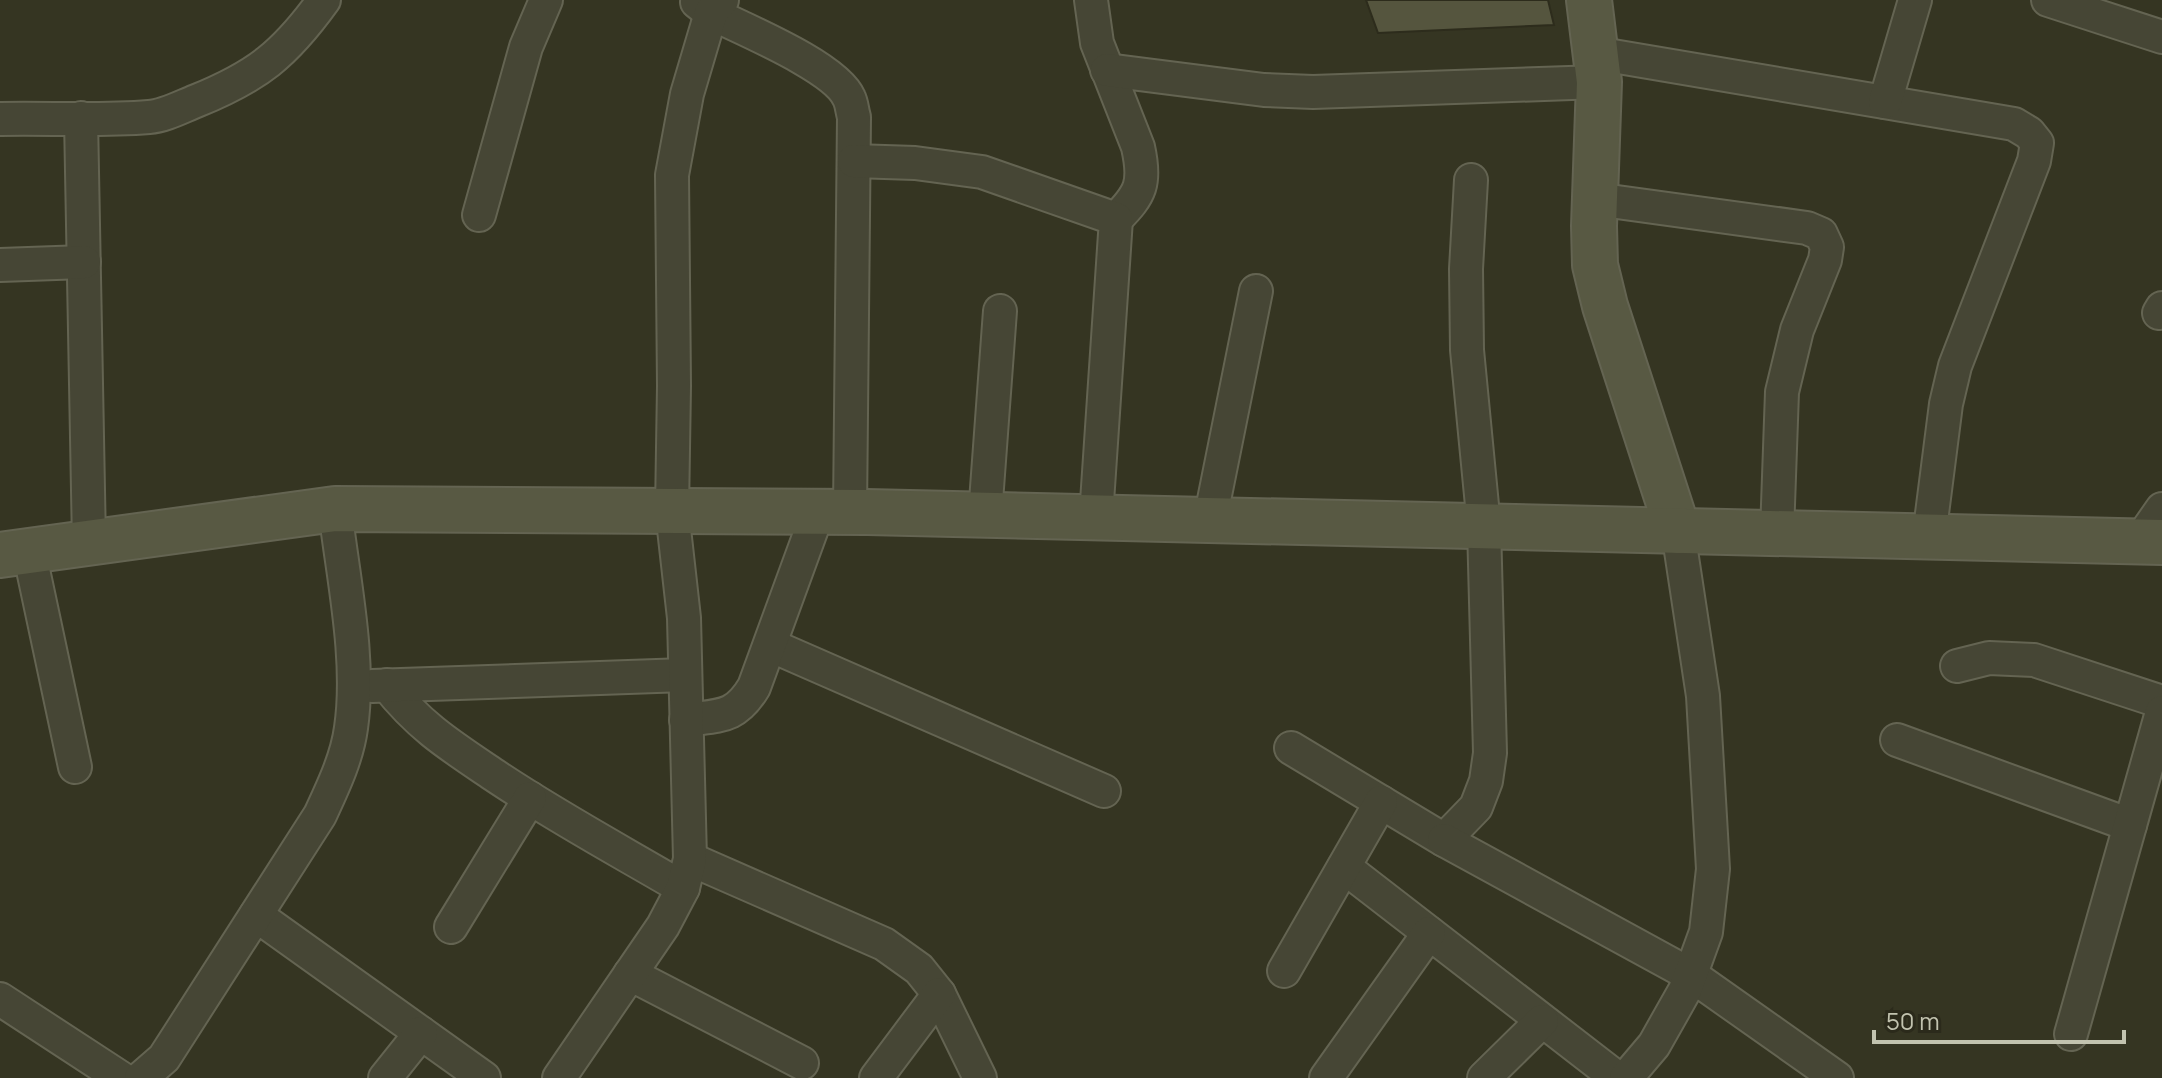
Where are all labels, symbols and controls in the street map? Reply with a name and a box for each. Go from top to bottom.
scale bar [1874,994,2124,1044]
text: 50 m [1886,1004,1940,1037]

